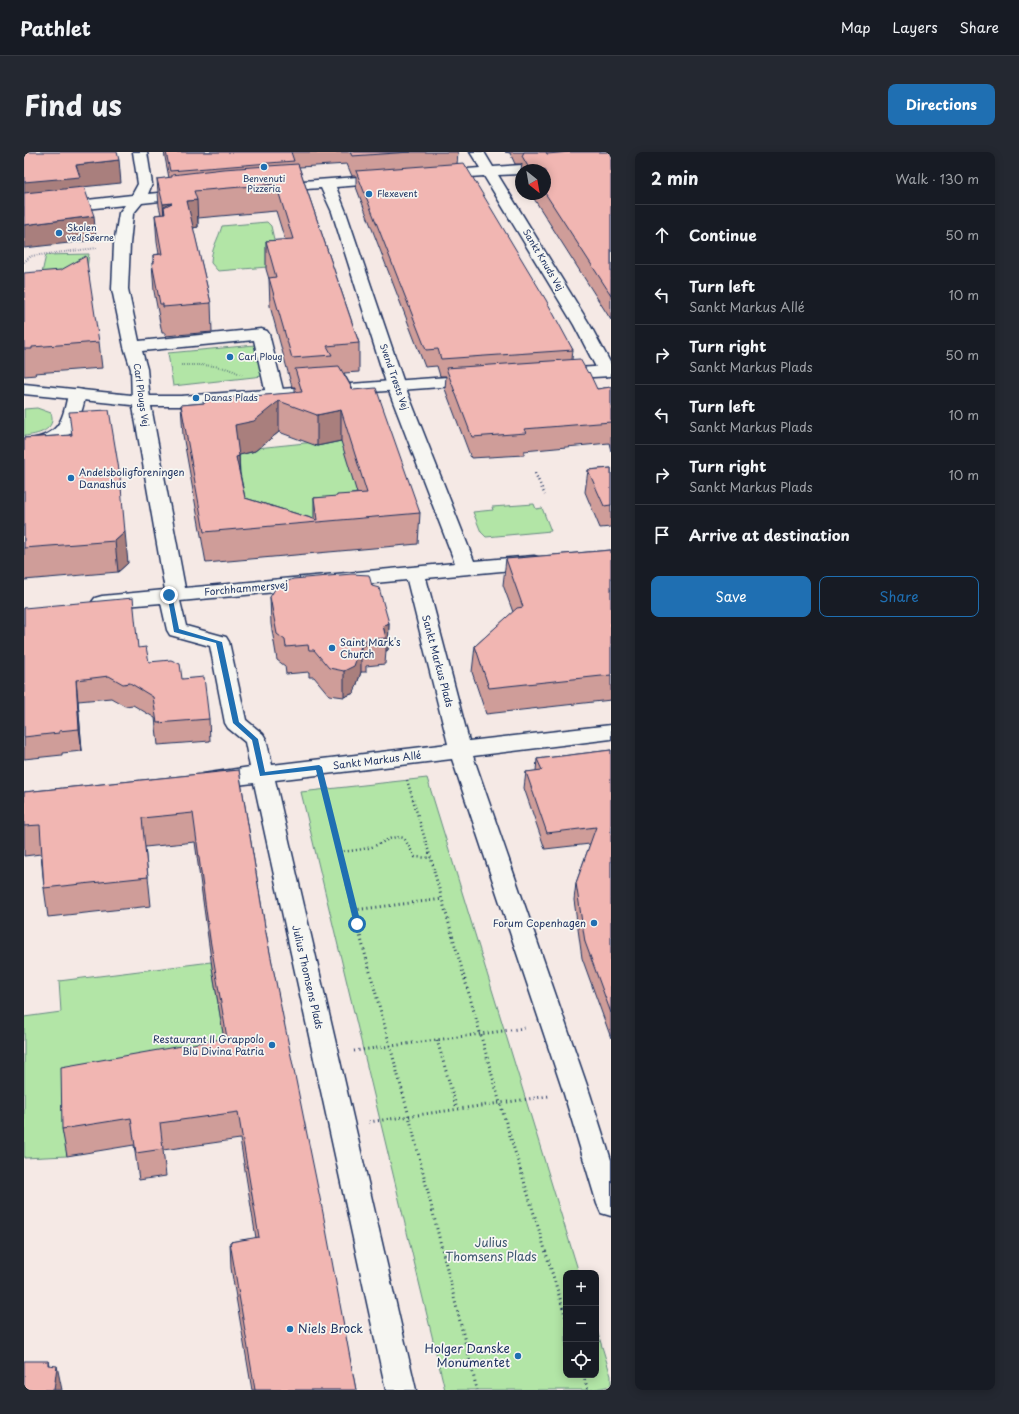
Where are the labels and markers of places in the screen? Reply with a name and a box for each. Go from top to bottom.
marker: Benvenuti Pizzeria [259,162,269,172]
place label: Benvenuti Pizzeria [243,171,285,195]
place label: Flexevent [377,186,418,200]
marker: Flexevent [364,189,374,199]
place label: Skolen ved Søerne [67,220,114,244]
marker: Skolen ved Søerne [54,228,64,238]
place label: Carl Ploug [238,349,283,363]
marker: Carl Ploug [225,352,235,362]
place label: Danas Plads [204,390,258,404]
marker: Danas Plads [191,393,201,403]
place label: Andelsboligforeningen Danashus [79,464,184,491]
marker: Andelsboligforeningen Danashus [66,473,76,483]
place label: Saint Mark's Church [340,634,401,661]
marker: Saint Mark's Church [327,643,337,653]
place label: Forum Copenhagen [493,915,586,930]
marker: Forum Copenhagen [589,918,599,928]
place label: Restaurant Il Grappolo Blu Divina Patria [153,1031,265,1058]
marker: Restaurant Il Grappolo Blu Divina Patria [267,1040,277,1050]
place label: Niels Brock [298,1319,363,1337]
marker: Niels Brock [285,1324,295,1334]
place label: Holger Danske Monumentet [425,1339,510,1371]
marker: Holger Danske Monumentet [513,1351,523,1361]

